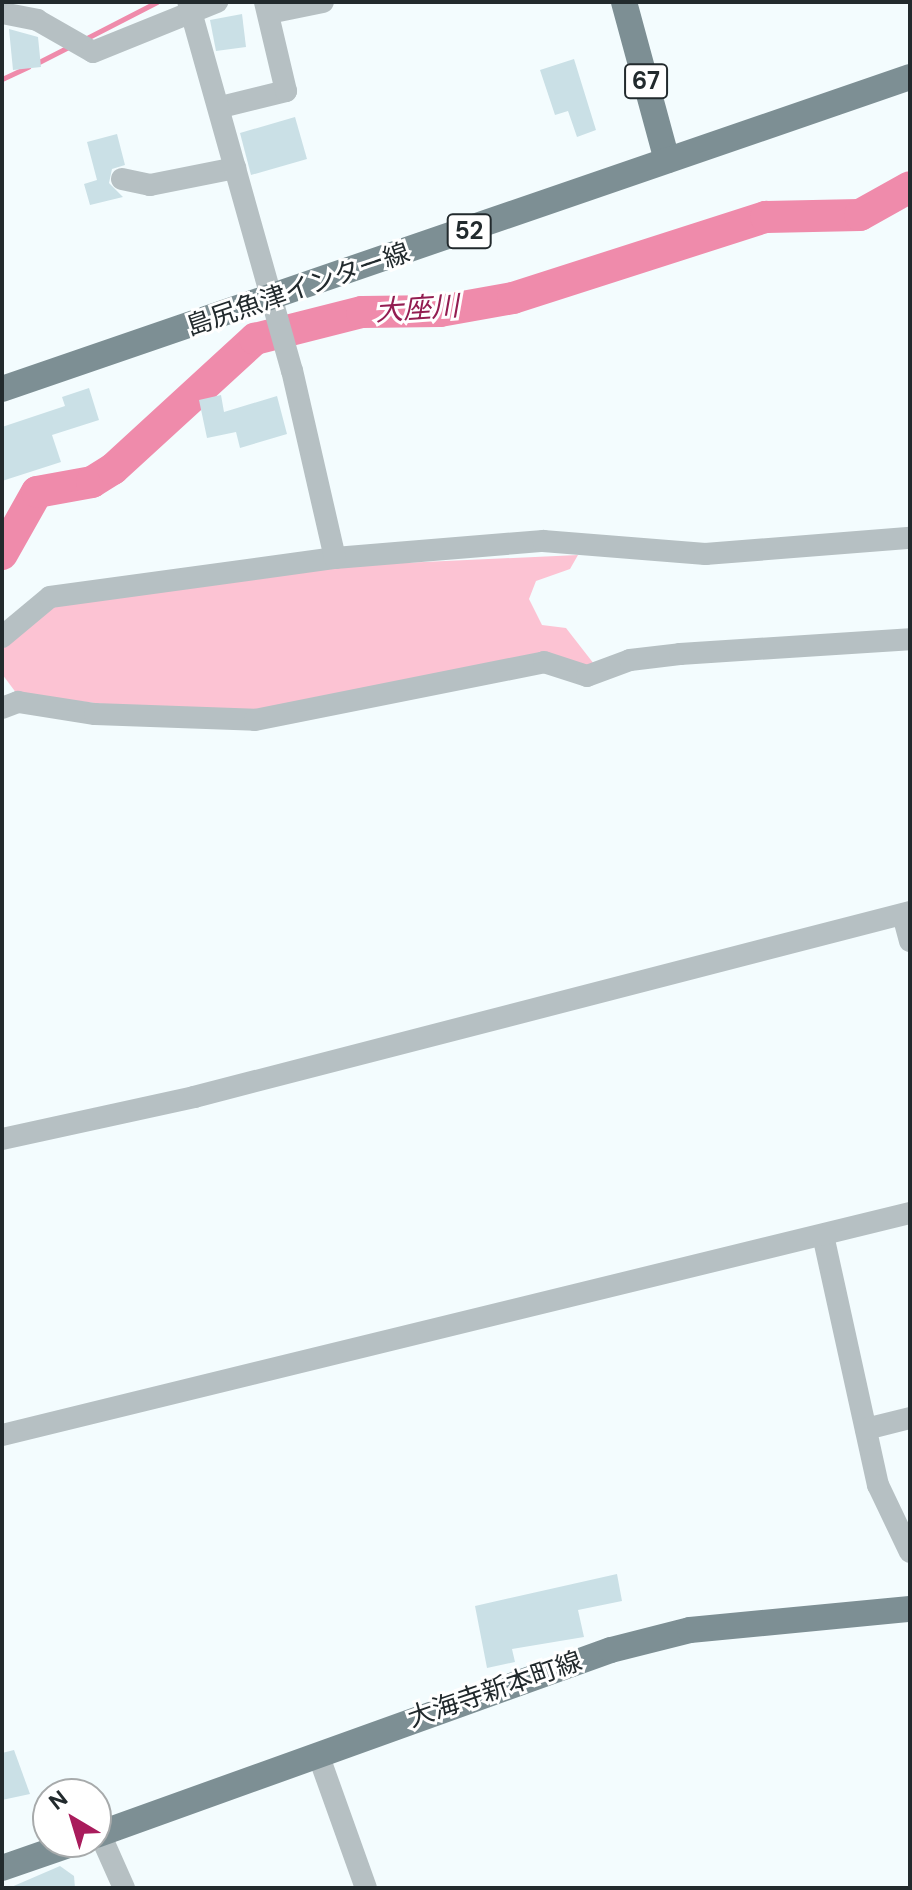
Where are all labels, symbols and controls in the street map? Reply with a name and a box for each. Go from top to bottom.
road number: 67 [624,61,668,101]
road number: 52 [445,211,493,251]
street label: 島尻魚津インター線 [182,237,414,343]
water label: 大座川 [374,289,460,329]
street label: 大海寺新本町線 [404,1646,586,1734]
north arrow [32,1778,112,1858]
text: N [43,1784,73,1817]

